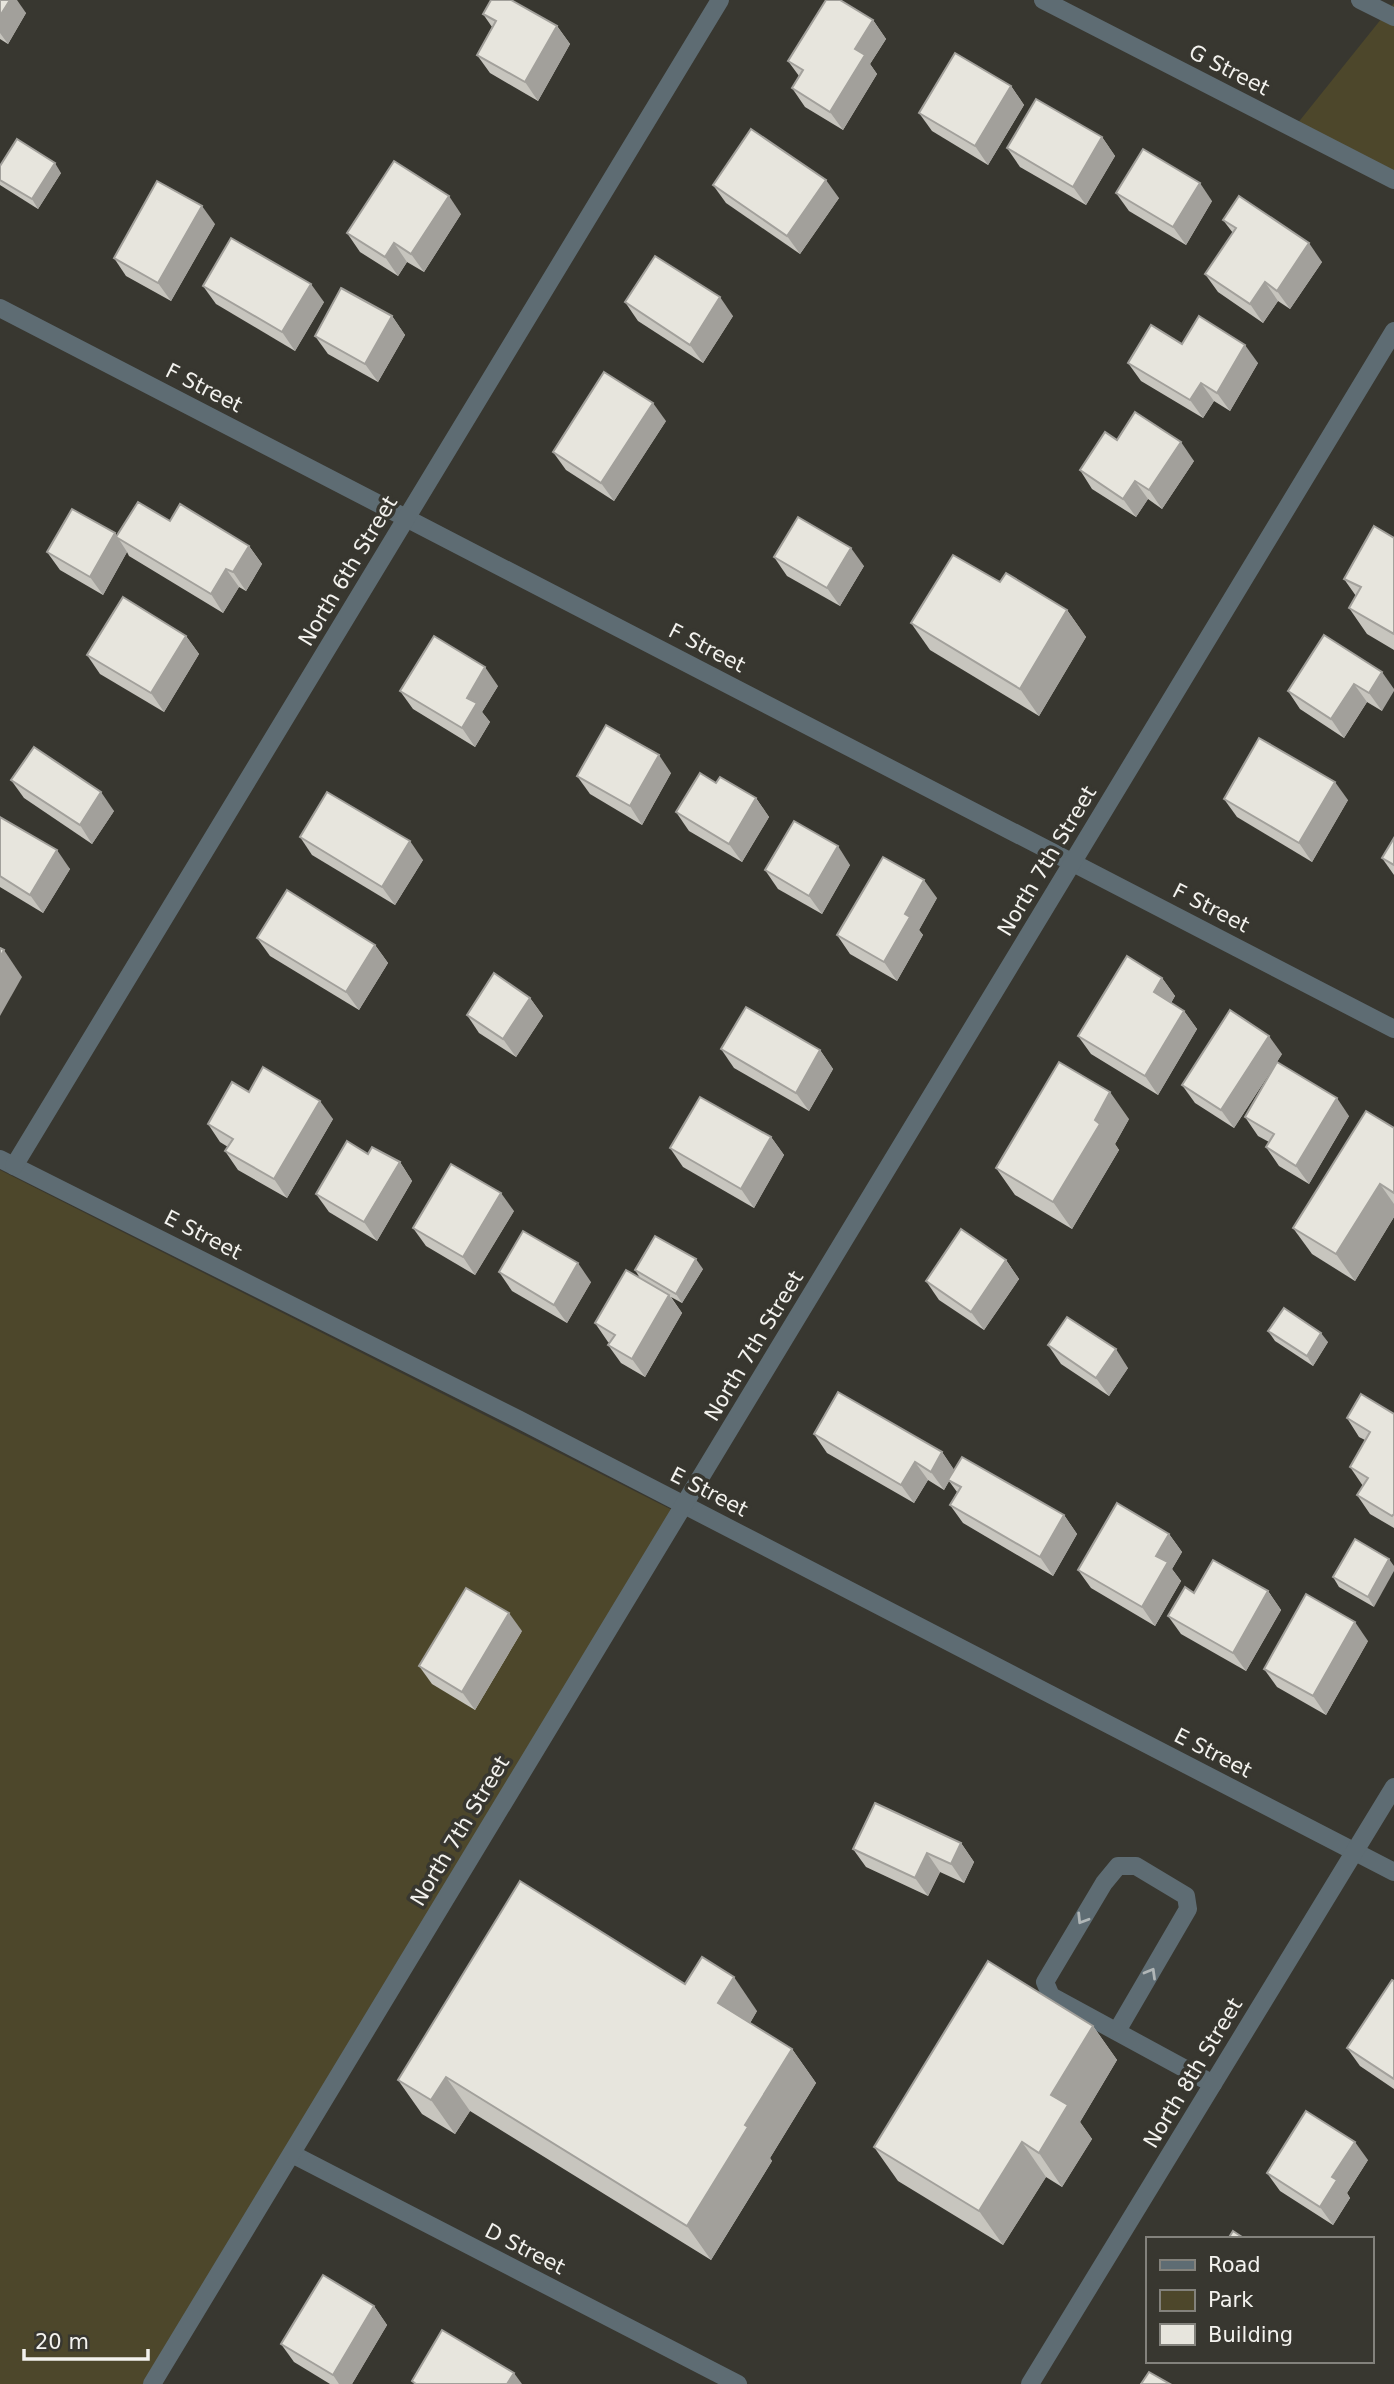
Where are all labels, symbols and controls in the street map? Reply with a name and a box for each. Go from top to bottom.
street label: G Street [1185,40,1273,100]
street label: F Street [162,359,246,417]
street label: North 6th Street [294,492,402,650]
street label: F Street [665,619,749,677]
street label: North 7th Street [993,782,1101,940]
street label: F Street [1169,879,1253,937]
street label: E Street [160,1205,246,1265]
street label: North 7th Street [700,1267,808,1425]
street label: E Street [666,1462,752,1522]
street label: E Street [1170,1723,1256,1783]
street label: North 7th Street [406,1752,514,1910]
one-way arrow [1077,1912,1090,1925]
one-way arrow [1143,1967,1156,1980]
street label: North 8th Street [1139,1994,1247,2152]
street label: D Street [481,2219,569,2279]
legend [1146,2237,1373,2363]
text: Road [1208,2253,1261,2277]
text: Park [1208,2288,1254,2312]
scale bar [24,2318,149,2362]
text: Building [1208,2323,1293,2347]
text: 20 m [35,2330,89,2354]

